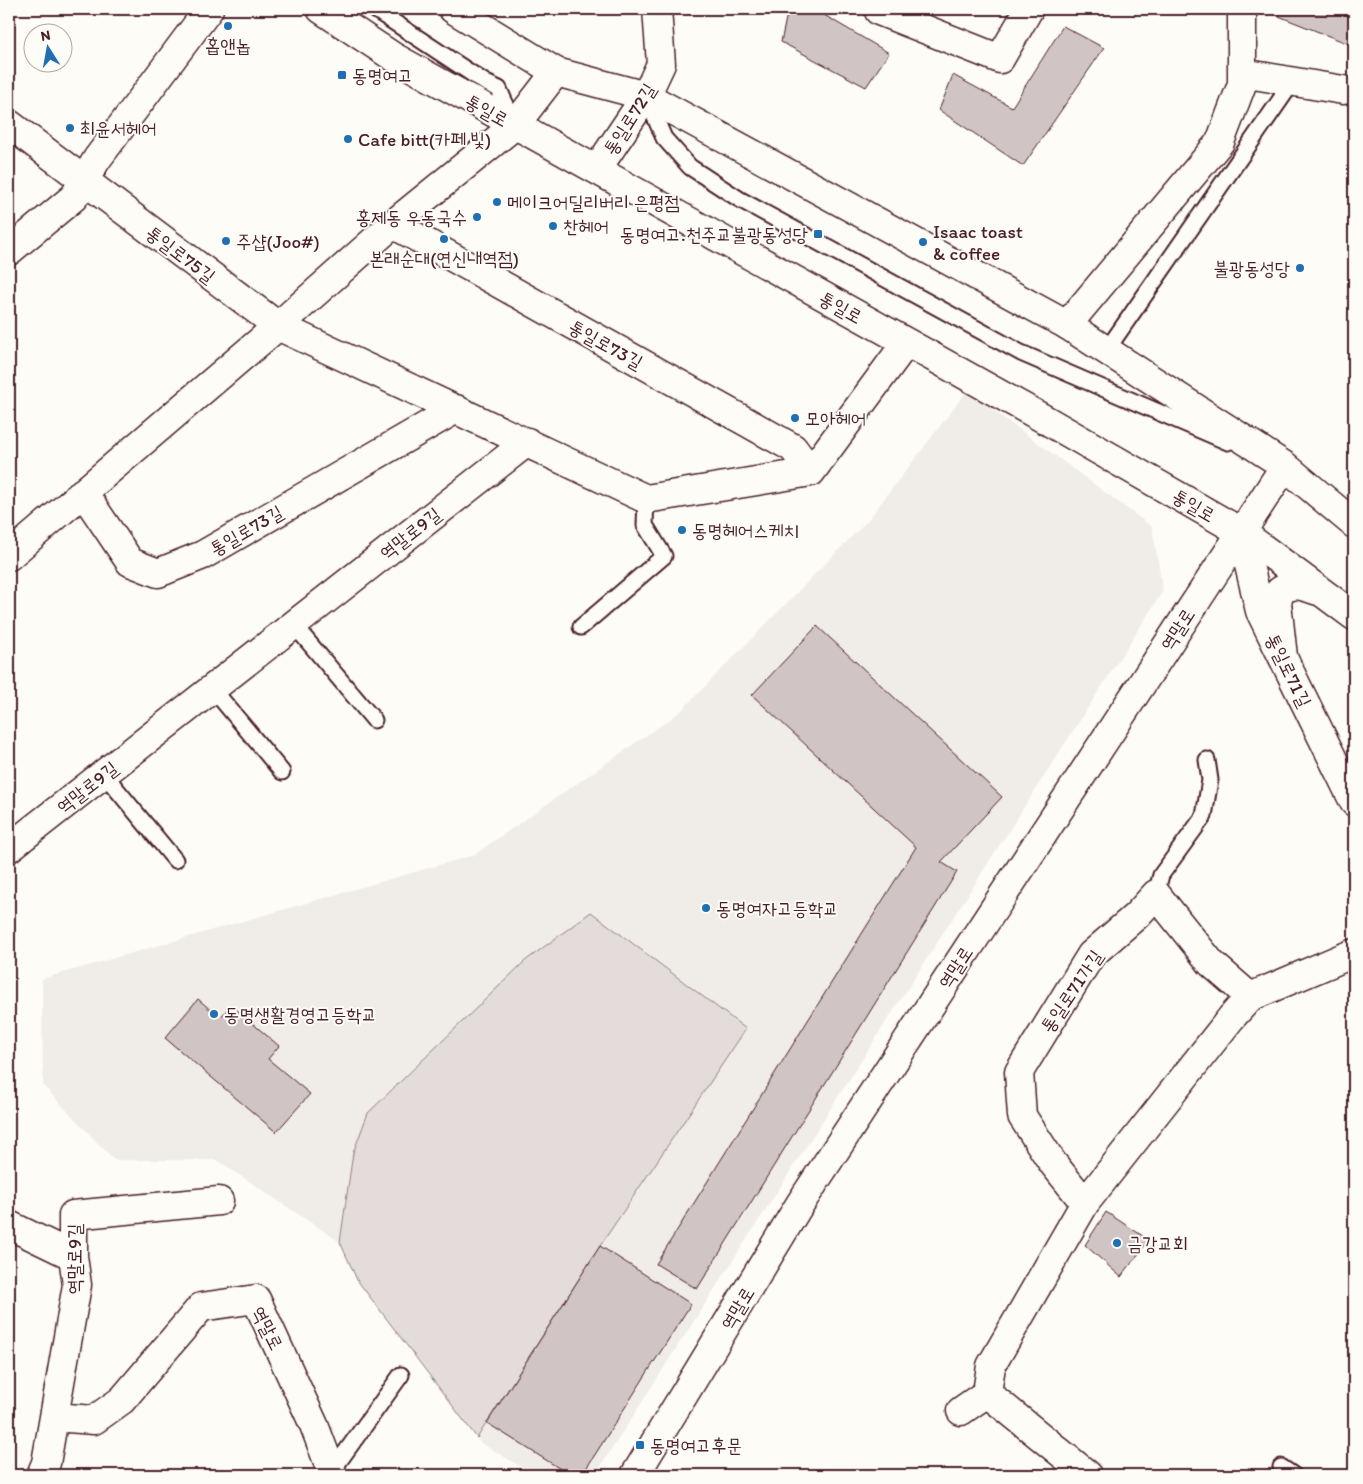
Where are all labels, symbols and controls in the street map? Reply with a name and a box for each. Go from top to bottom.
marker: 홉앤놉 [222,20,234,32]
north arrow [22,22,72,72]
text: N [39,26,52,45]
place label: 홉앤놉 [205,34,251,57]
place label: 동명여고 [352,64,413,87]
marker: 동명여고 [336,69,348,81]
street label: 통일로72길 [598,79,661,160]
street label: 통일로 [461,89,512,132]
place label: 최윤서헤어 [80,117,156,140]
marker: 최윤서헤어 [64,122,76,134]
place label: Cafe bitt(카페 빛) [358,128,491,151]
marker: Cafe bitt(카페 빛) [342,133,354,145]
place label: 메이크어딜리버리 은평점 [507,191,679,214]
marker: 메이크어딜리버리 은평점 [491,196,503,208]
place label: 홍제동 우동국수 [356,206,467,229]
marker: 홍제동 우동국수 [471,211,483,223]
place label: 찬헤어 [563,215,609,238]
marker: 찬헤어 [547,220,559,232]
place label: Isaac toast & coffee [933,220,1023,265]
street label: 통일로75길 [142,221,220,288]
place label: 동명여고.천주교불광동성당 [620,223,808,246]
marker: 동명여고.천주교불광동성당 [812,228,824,240]
place label: 주샵(Joo#) [236,230,320,253]
marker: 본래순대(연신내역점) [438,233,450,245]
marker: 주샵(Joo#) [220,235,232,247]
marker: Isaac toast & coffee [917,236,929,248]
place label: 본래순대(연신내역점) [369,247,519,270]
place label: 불광동성당 [1214,257,1290,280]
marker: 불광동성당 [1294,262,1306,274]
street label: 통일로 [815,286,866,329]
street label: 통일로73길 [565,315,647,374]
place label: 모아헤어 [805,407,866,430]
marker: 모아헤어 [789,412,801,424]
street label: 통일로 [1168,484,1219,527]
street label: 통일로73길 [205,500,287,561]
street label: 역말로9길 [375,502,445,564]
place label: 동명헤어스케치 [692,519,799,542]
marker: 동명헤어스케치 [676,524,688,536]
street label: 역말로 [1155,604,1200,655]
street label: 통일로71길 [1261,629,1316,711]
street label: 역말로9길 [52,756,122,818]
place label: 동명여자고등학교 [716,897,838,920]
marker: 동명여자고등학교 [700,902,712,914]
street label: 역말로 [933,942,978,993]
street label: 통일로71가길 [1035,946,1107,1037]
place label: 동명생활경영고등학교 [224,1003,377,1026]
marker: 동명생활경영고등학교 [208,1008,220,1020]
street label: 역말로9길 [63,1223,86,1295]
place label: 금강교회 [1127,1232,1188,1255]
marker: 금강교회 [1111,1237,1123,1249]
street label: 역말로 [716,1283,759,1334]
street label: 역말로 [247,1303,288,1354]
place label: 동명여고후문 [650,1434,742,1457]
marker: 동명여고후문 [634,1439,646,1451]

